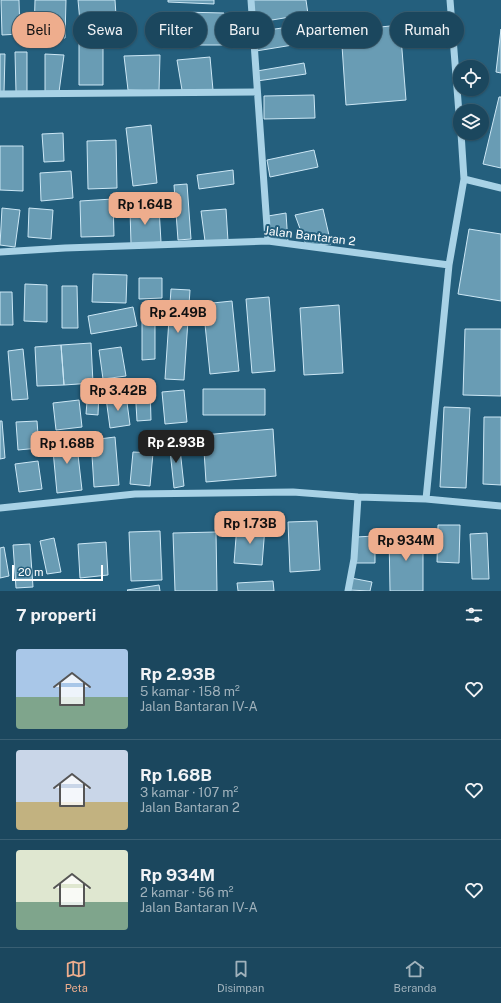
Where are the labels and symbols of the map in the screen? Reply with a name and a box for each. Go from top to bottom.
pin: Rp 1.64B [104,192,186,226]
street label: Jalan Bantaran 2 [263,223,357,249]
pin: Rp 2.49B [137,300,219,334]
pin: Rp 3.42B [77,378,159,412]
pin: Rp 2.93B [135,430,217,464]
pin: Rp 1.68B [26,431,108,465]
pin: Rp 1.73B [209,511,291,545]
pin: Rp 934M [369,528,443,562]
scale bar [12,563,103,582]

